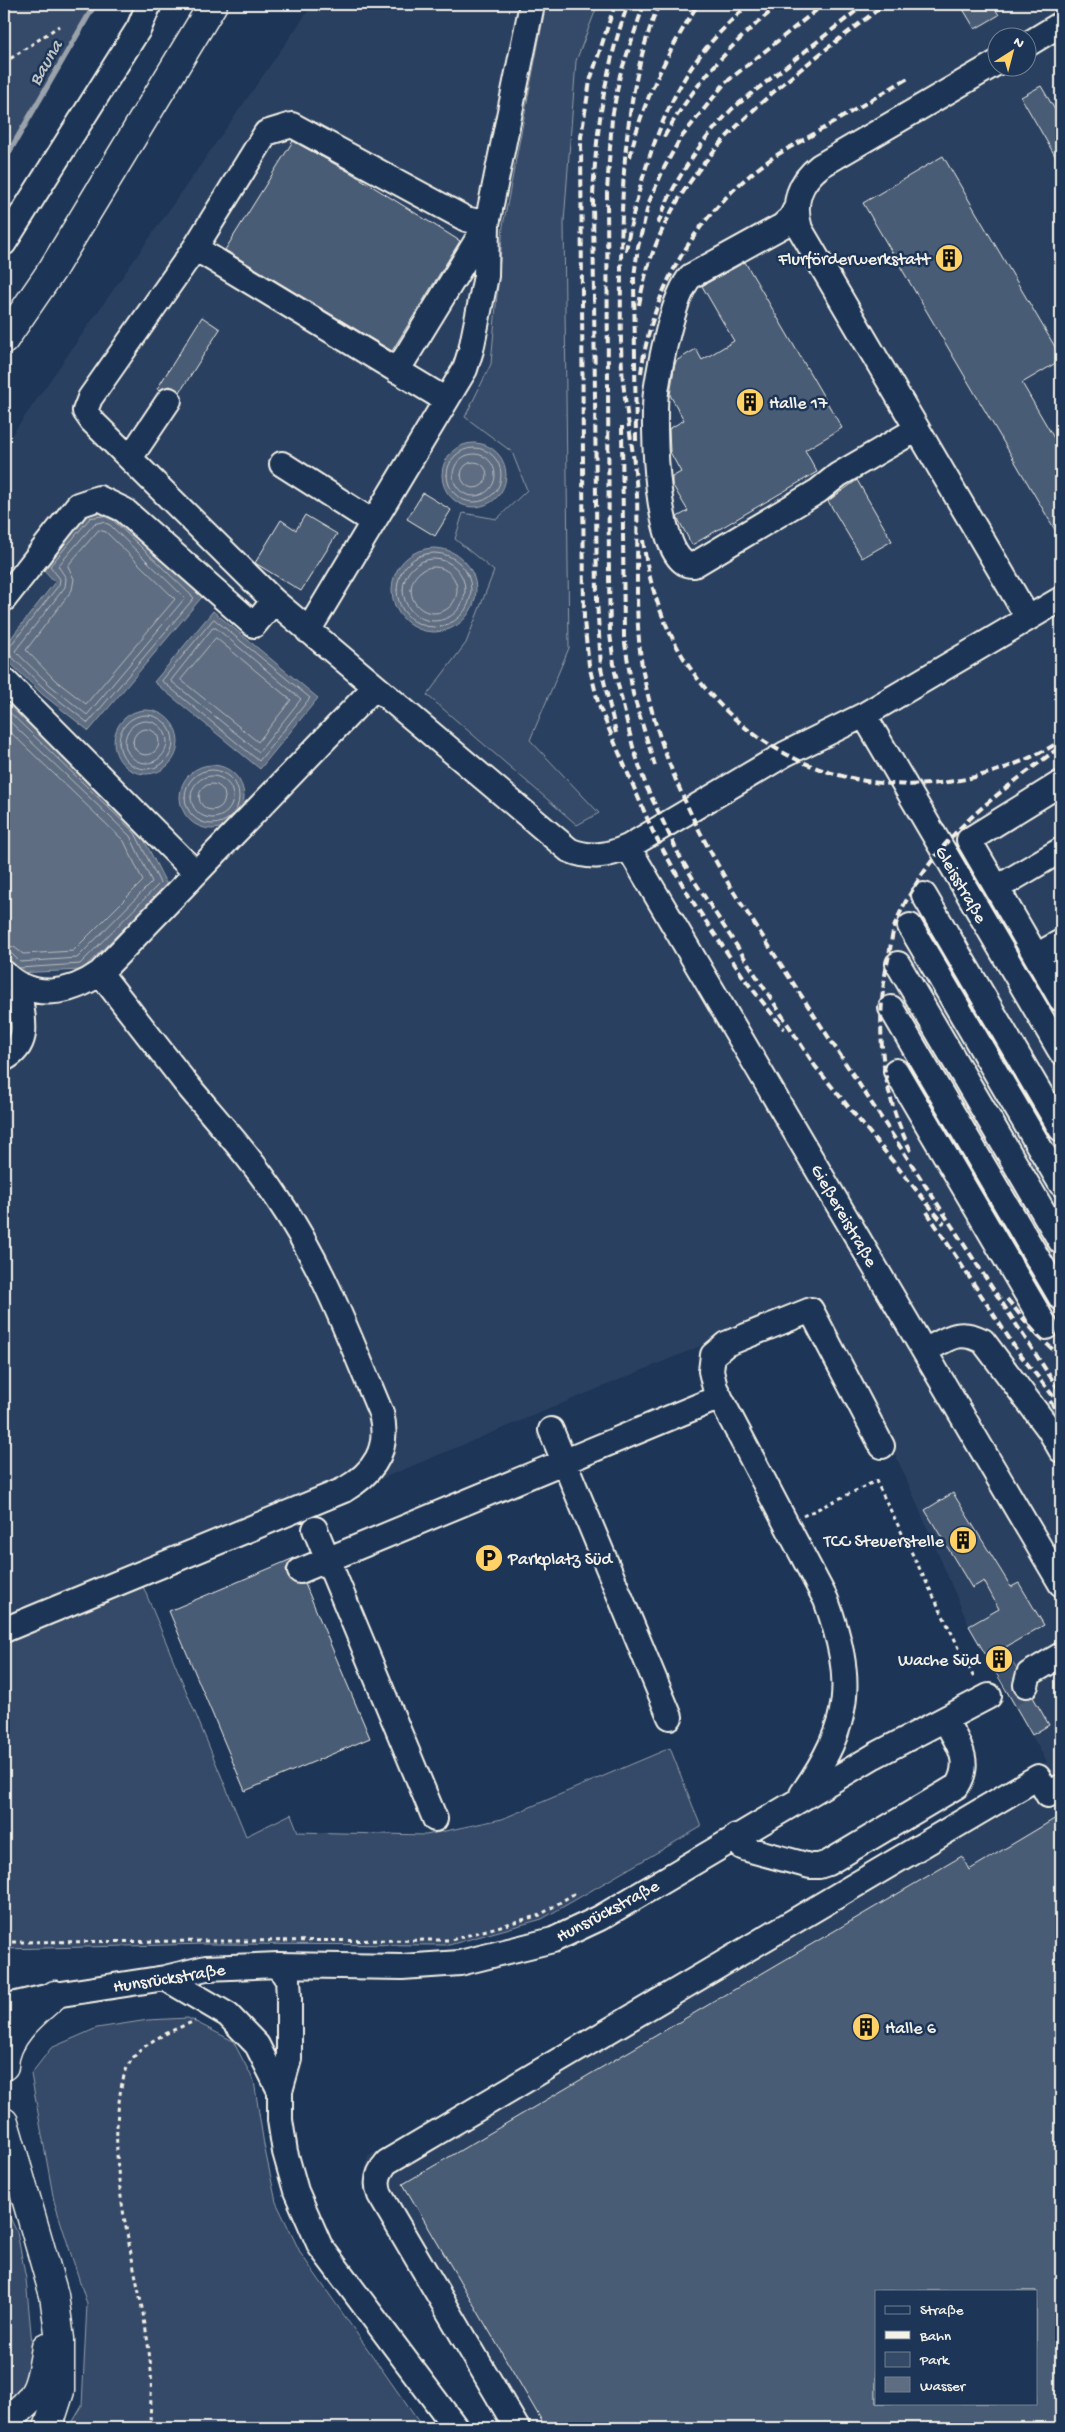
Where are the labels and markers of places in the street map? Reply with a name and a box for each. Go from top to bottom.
building icon: Flurförderwerkstatt [934,243,964,273]
place label: Flurförderwerkstatt [777,250,932,271]
building icon: Halle 17 [735,387,765,417]
place label: Halle 17 [769,394,828,415]
building icon: TCC Steuerstelle [948,1525,978,1555]
place label: TCC Steuerstelle [823,1532,945,1553]
parking icon: Parkplatz Süd [474,1543,504,1573]
place label: Parkplatz Süd [507,1550,613,1571]
building icon: Wache Süd [984,1644,1014,1674]
place label: Wache Süd [898,1651,981,1672]
building icon: Halle 6 [851,2012,881,2042]
place label: Halle 6 [885,2019,937,2040]

